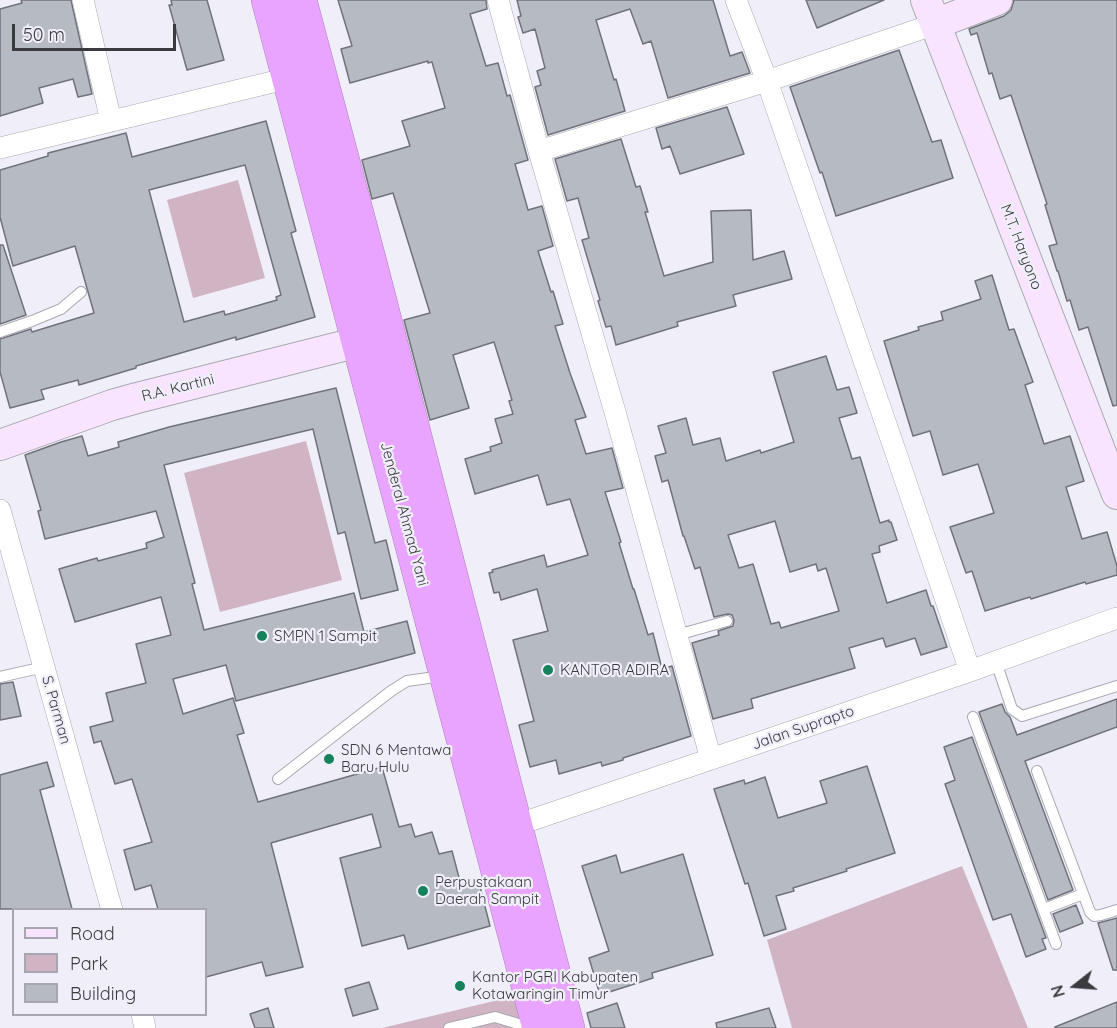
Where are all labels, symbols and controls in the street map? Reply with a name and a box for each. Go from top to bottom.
scale bar [15,12,178,50]
text: 50 m [23,23,65,46]
street label: M.T. Haryono [996,202,1046,292]
street label: R.A. Kartini [140,370,216,406]
street label: Jenderal Ahmad Yani [376,440,432,588]
place label: SMPN 1 Sampit [274,627,377,645]
marker: SMPN 1 Sampit [255,629,269,643]
place label: KANTOR ADIRA [560,661,669,679]
marker: KANTOR ADIRA [541,663,555,677]
street label: S. Parman [38,674,74,746]
street label: Jalan Suprapto [750,702,856,754]
place label: SDN 6 Mentawa Baru Hulu [341,741,451,776]
marker: SDN 6 Mentawa Baru Hulu [322,752,336,766]
place label: Perpustakaan Daerah Sampit [435,873,539,908]
marker: Perpustakaan Daerah Sampit [416,884,430,898]
legend [12,908,207,1016]
text: Road [70,922,115,945]
text: Park [70,952,108,975]
north arrow [1045,956,1105,1016]
place label: Kantor PGRI Kabupaten Kotawaringin Timur [472,968,638,1003]
marker: Kantor PGRI Kabupaten Kotawaringin Timur [453,979,467,993]
text: Building [70,982,136,1005]
text: N [1047,983,1069,1000]

